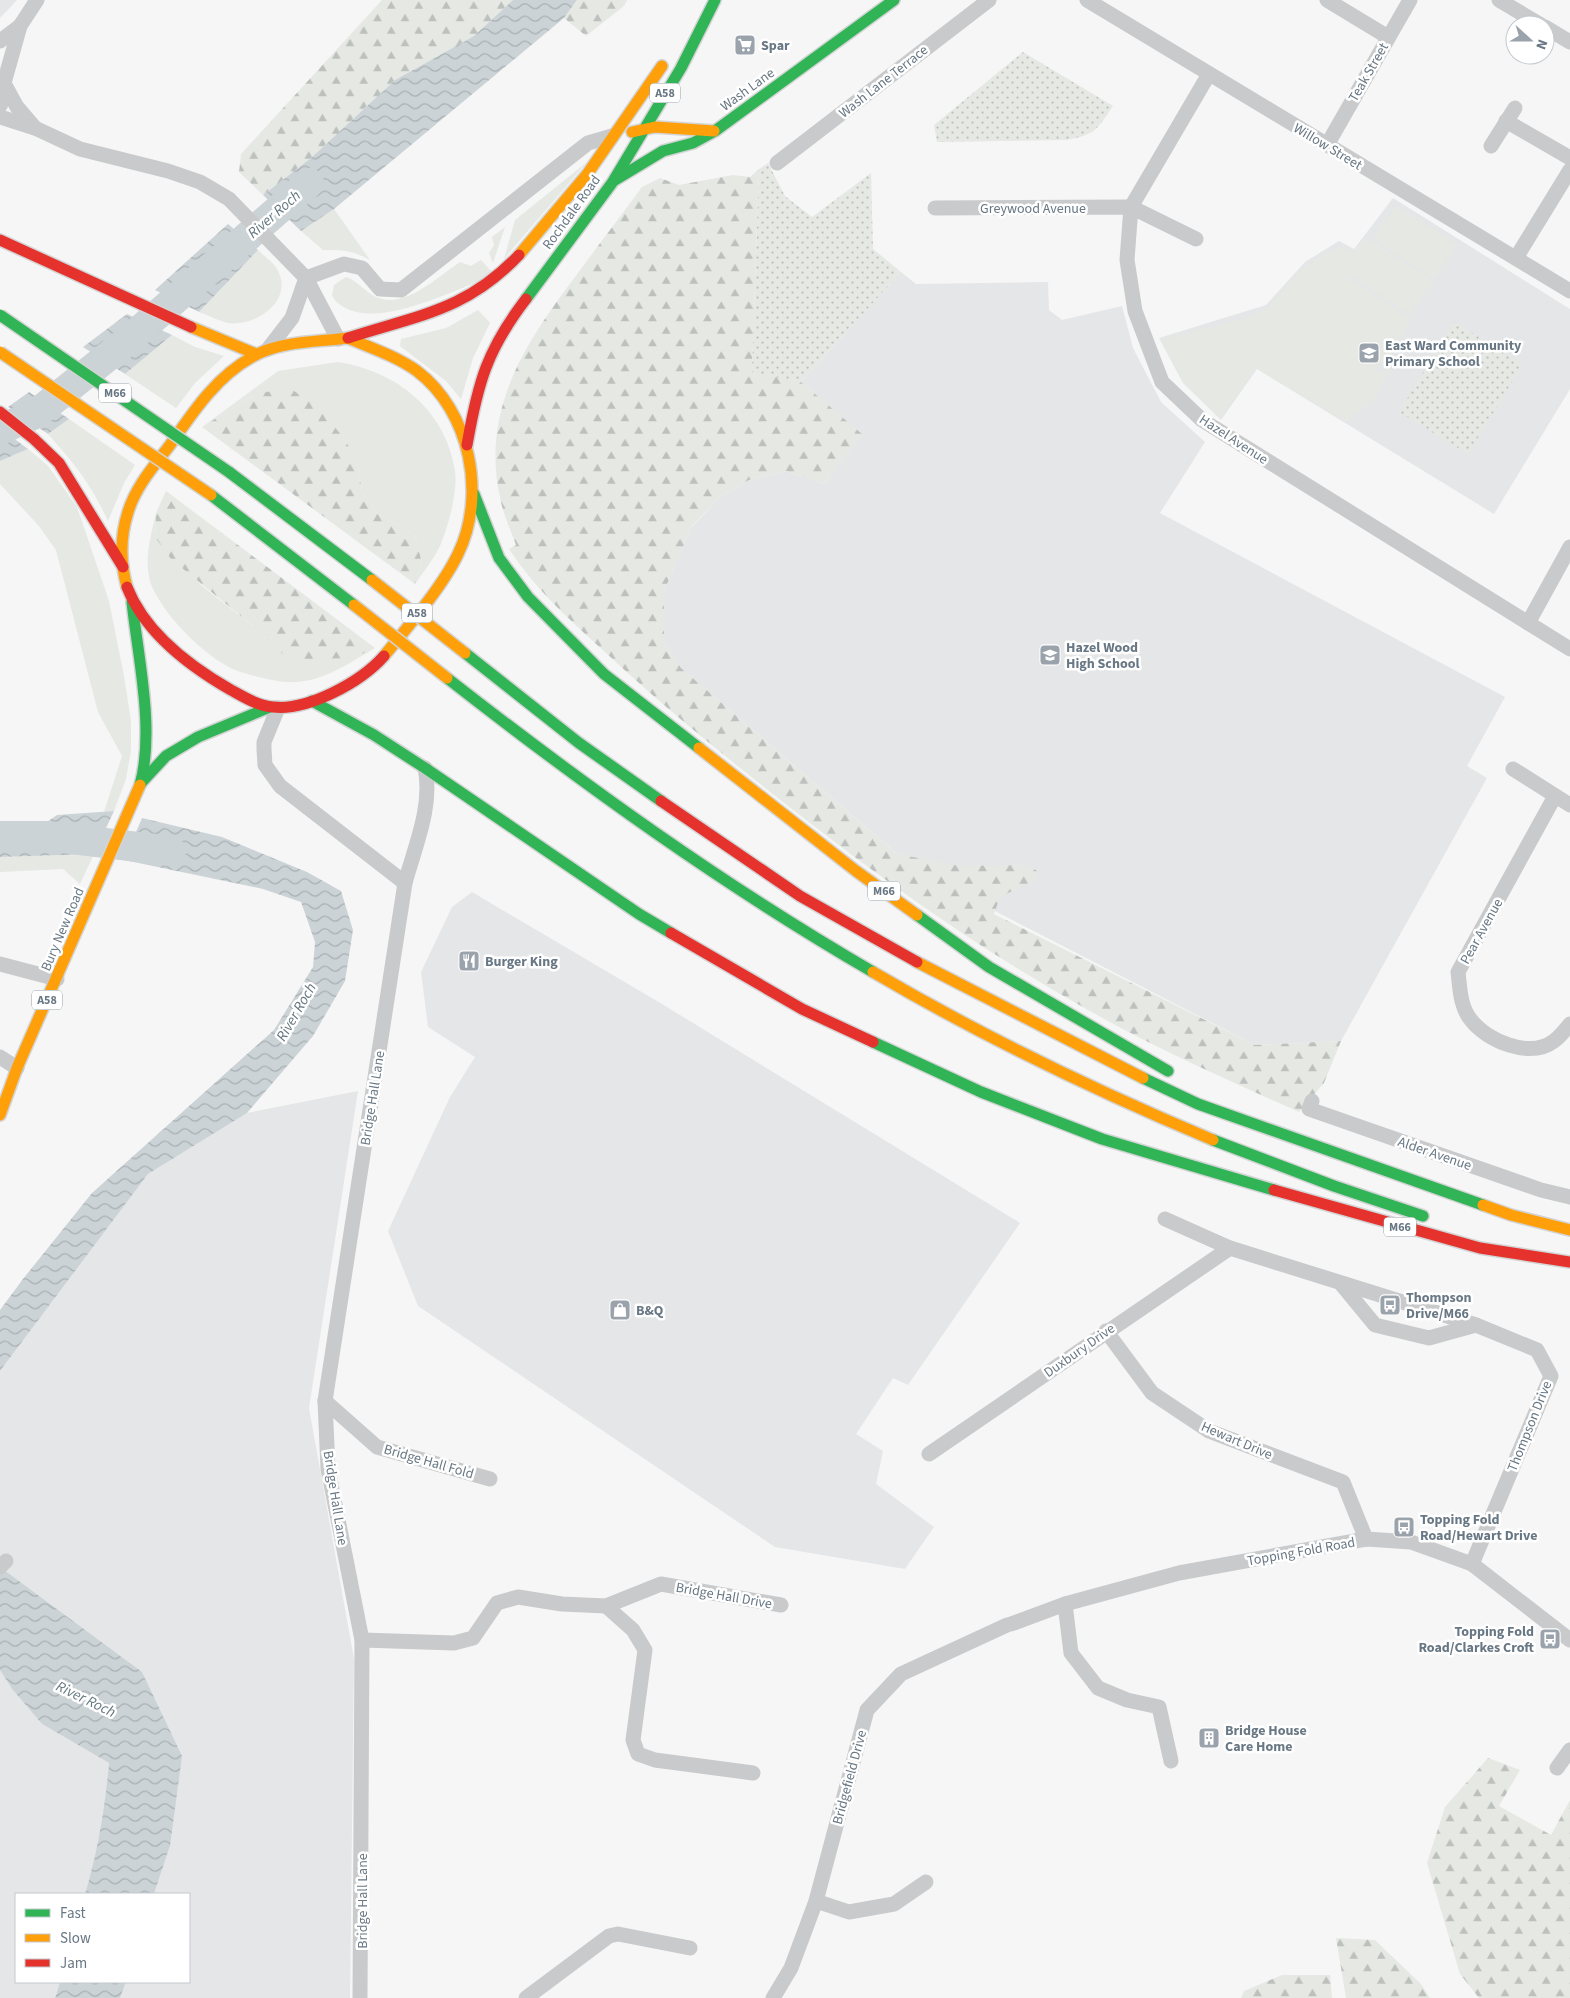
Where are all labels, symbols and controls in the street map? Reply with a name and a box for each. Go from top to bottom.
north arrow [1505,15,1555,65]
supermarket icon: Spar [733,33,757,57]
place label: Spar [761,36,790,56]
text: N [1530,36,1552,52]
street label: Teak Street [1344,39,1394,106]
street label: Wash Lane Terrace [835,41,933,123]
street label: Wash Lane [716,63,779,116]
road number: A58 [650,84,680,102]
street label: Willow Street [1289,118,1366,175]
street label: Rochdale Road [538,171,606,254]
water label: River Roch [243,185,306,243]
street label: Greywood Avenue [980,199,1086,219]
place label: East Ward Community Primary School [1385,336,1522,372]
school or university icon: East Ward Community Primary School [1357,341,1381,365]
road number: M66 [99,383,131,402]
street label: Hazel Avenue [1195,410,1272,470]
road number: A58 [402,604,432,622]
place label: Hazel Wood High School [1066,638,1139,674]
school or university icon: Hazel Wood High School [1038,643,1062,667]
road number: M66 [868,881,900,900]
street label: Bury New Road [36,884,90,974]
street label: Pear Avenue [1456,895,1508,968]
restaurant icon: Burger King [457,949,481,973]
place label: Burger King [485,952,558,972]
water label: River Roch [271,979,322,1045]
road number: A58 [32,990,62,1010]
street label: Bridge Hall Lane [356,1049,390,1147]
street label: Alder Avenue [1395,1132,1474,1176]
road number: M66 [1384,1218,1416,1236]
place label: Thompson Drive/M66 [1406,1288,1471,1324]
bus stop icon: Thompson Drive/M66 [1378,1293,1402,1317]
shop icon: B&Q [608,1298,632,1322]
place label: B&Q [636,1301,664,1321]
street label: Duxbury Drive [1040,1319,1119,1383]
street label: Thompson Drive [1503,1378,1557,1475]
street label: Hewart Drive [1198,1417,1275,1465]
street label: Bridge Hall Fold [381,1440,476,1484]
street label: Bridge Hall Lane [318,1449,352,1547]
place label: Topping Fold Road/Hewart Drive [1420,1510,1537,1546]
bus stop icon: Topping Fold Road/Hewart Drive [1392,1515,1416,1539]
street label: Topping Fold Road [1246,1533,1357,1571]
street label: Bridge Hall Drive [674,1578,774,1614]
place label: Topping Fold Road/Clarkes Croft [1418,1622,1534,1658]
bus stop icon: Topping Fold Road/Clarkes Croft [1538,1627,1562,1651]
water label: River Roch [52,1676,119,1723]
place label: Bridge House Care Home [1225,1721,1307,1757]
building icon: Bridge House Care Home [1197,1726,1221,1750]
street label: Bridgefield Drive [828,1728,872,1827]
street label: Bridge Hall Lane [353,1853,373,1949]
legend [15,1893,190,1983]
text: Fast [60,1903,86,1924]
text: Slow [60,1928,91,1949]
text: Jam [60,1953,87,1974]

